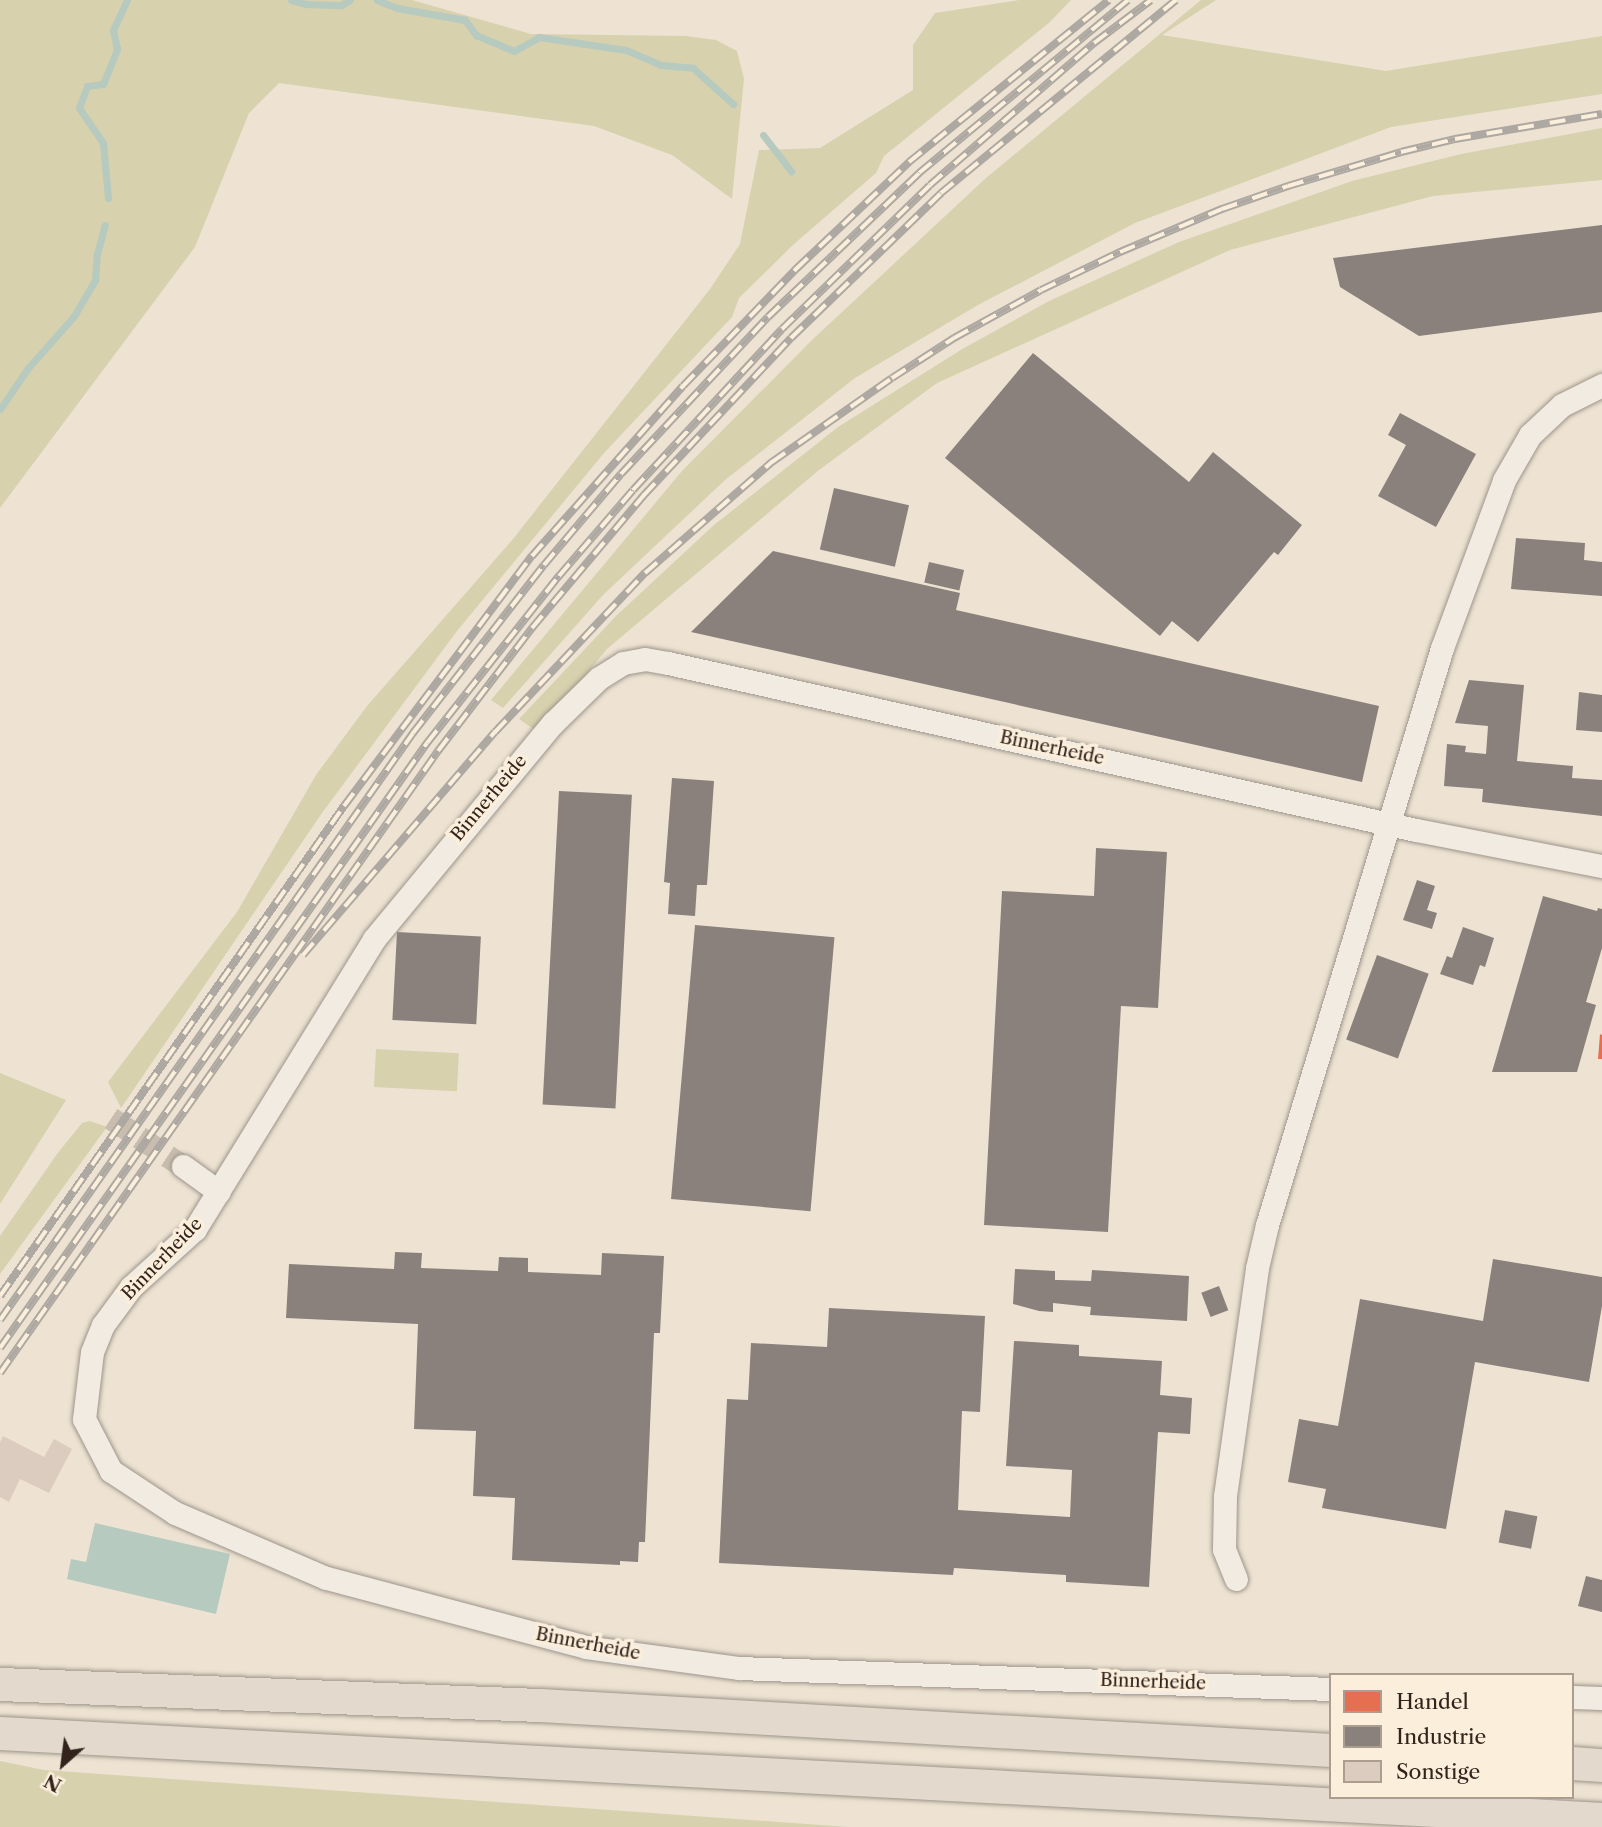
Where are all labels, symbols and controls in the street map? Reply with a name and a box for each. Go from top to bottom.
street label: Binnerheide [998,726,1106,770]
street label: Binnerheide [447,750,531,846]
street label: Binnerheide [117,1213,207,1305]
street label: Binnerheide [534,1623,642,1665]
street label: Binnerheide [1100,1669,1206,1695]
legend [1329,1673,1574,1799]
text: Handel [1396,1689,1469,1714]
text: Industrie [1396,1724,1486,1749]
north arrow [28,1729,98,1799]
text: Sonstige [1396,1759,1480,1784]
text: N [40,1769,66,1797]

